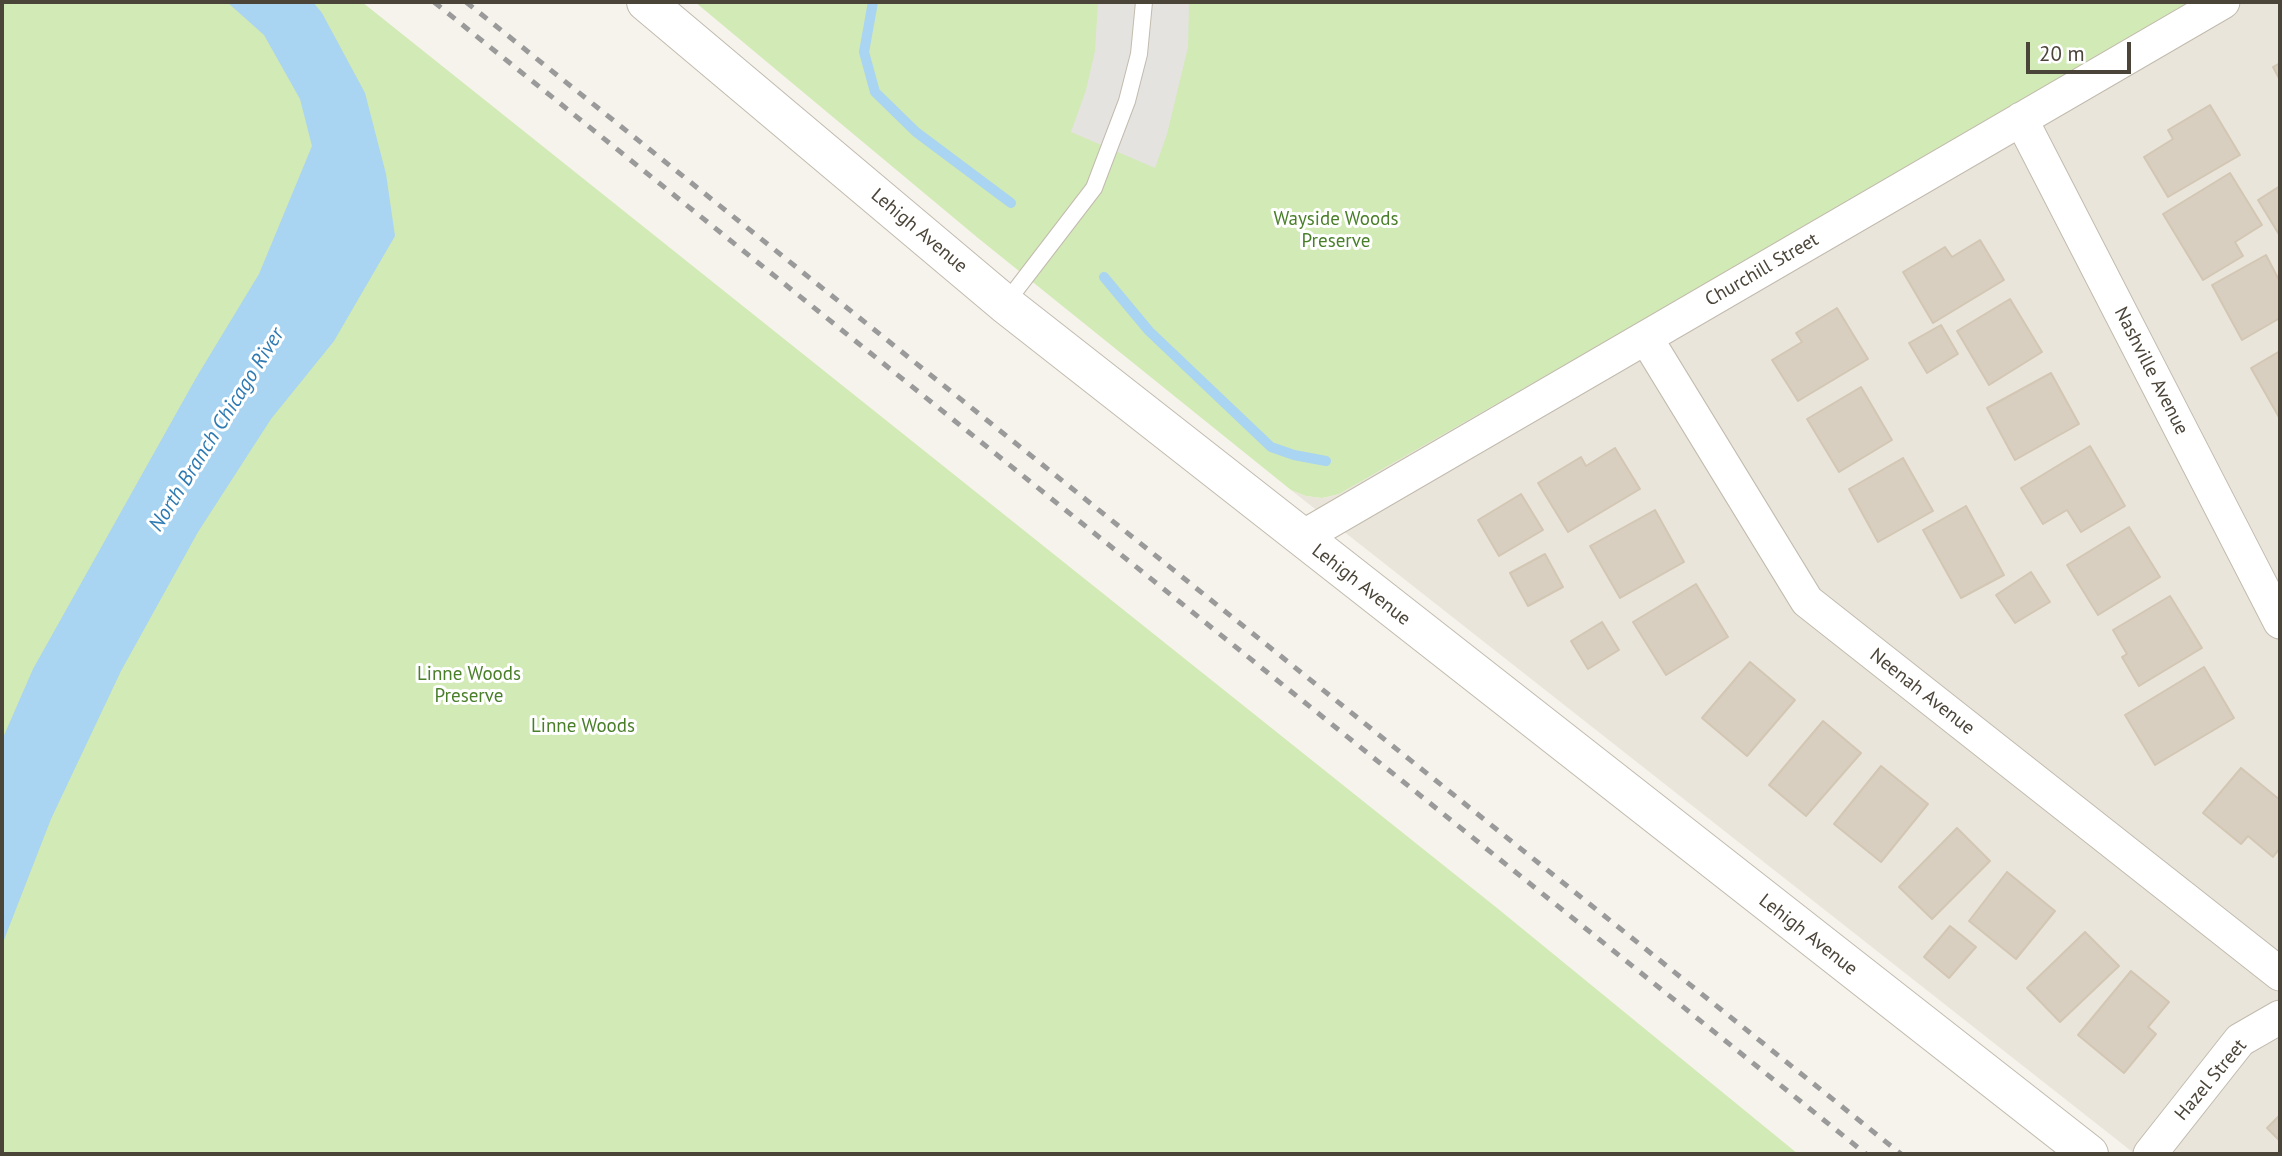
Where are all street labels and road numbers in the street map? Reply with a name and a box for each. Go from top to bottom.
street label: Lehigh Avenue [866,184,972,278]
street label: Churchill Street [1701,228,1823,312]
street label: Nashville Avenue [2109,303,2193,439]
street label: Lehigh Avenue [1307,539,1415,631]
street label: Neenah Avenue [1865,644,1979,740]
street label: Lehigh Avenue [1754,889,1862,981]
street label: Hazel Street [2170,1035,2252,1125]

